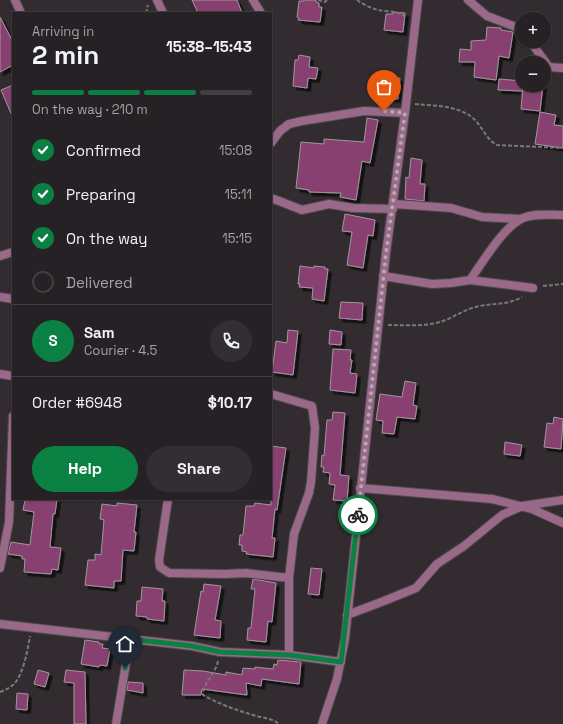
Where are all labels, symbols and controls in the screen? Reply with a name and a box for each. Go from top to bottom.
map controls [515,12,551,92]
button: + [515,12,551,48]
text: Arriving in [32,23,94,40]
text: 15:38–15:43 [166,37,252,56]
text: 2 min [32,38,99,72]
button: − [515,56,551,92]
pin [367,70,401,111]
icon: bag [373,76,395,98]
text: On the way · 210 m [32,101,148,118]
icon: check [32,139,54,161]
text: Confirmed [66,141,141,160]
text: 15:08 [219,142,252,159]
icon: check [32,183,54,205]
text: Preparing [66,185,136,204]
text: 15:11 [225,186,252,203]
icon: check [32,227,54,249]
text: On the way [66,229,147,248]
text: 15:15 [222,230,252,247]
text: Delivered [66,273,133,292]
button: phone [210,320,252,362]
text: Sam [84,323,115,342]
text: S [48,331,58,350]
text: Courier · 4.5 [84,342,157,359]
text: Order #6948 [32,393,122,412]
text: $10.17 [208,393,252,412]
button: Help [32,446,138,492]
button: Share [146,446,252,492]
courier [338,495,378,535]
icon: bike [347,504,369,526]
pin [108,627,142,668]
icon: home [114,633,136,655]

